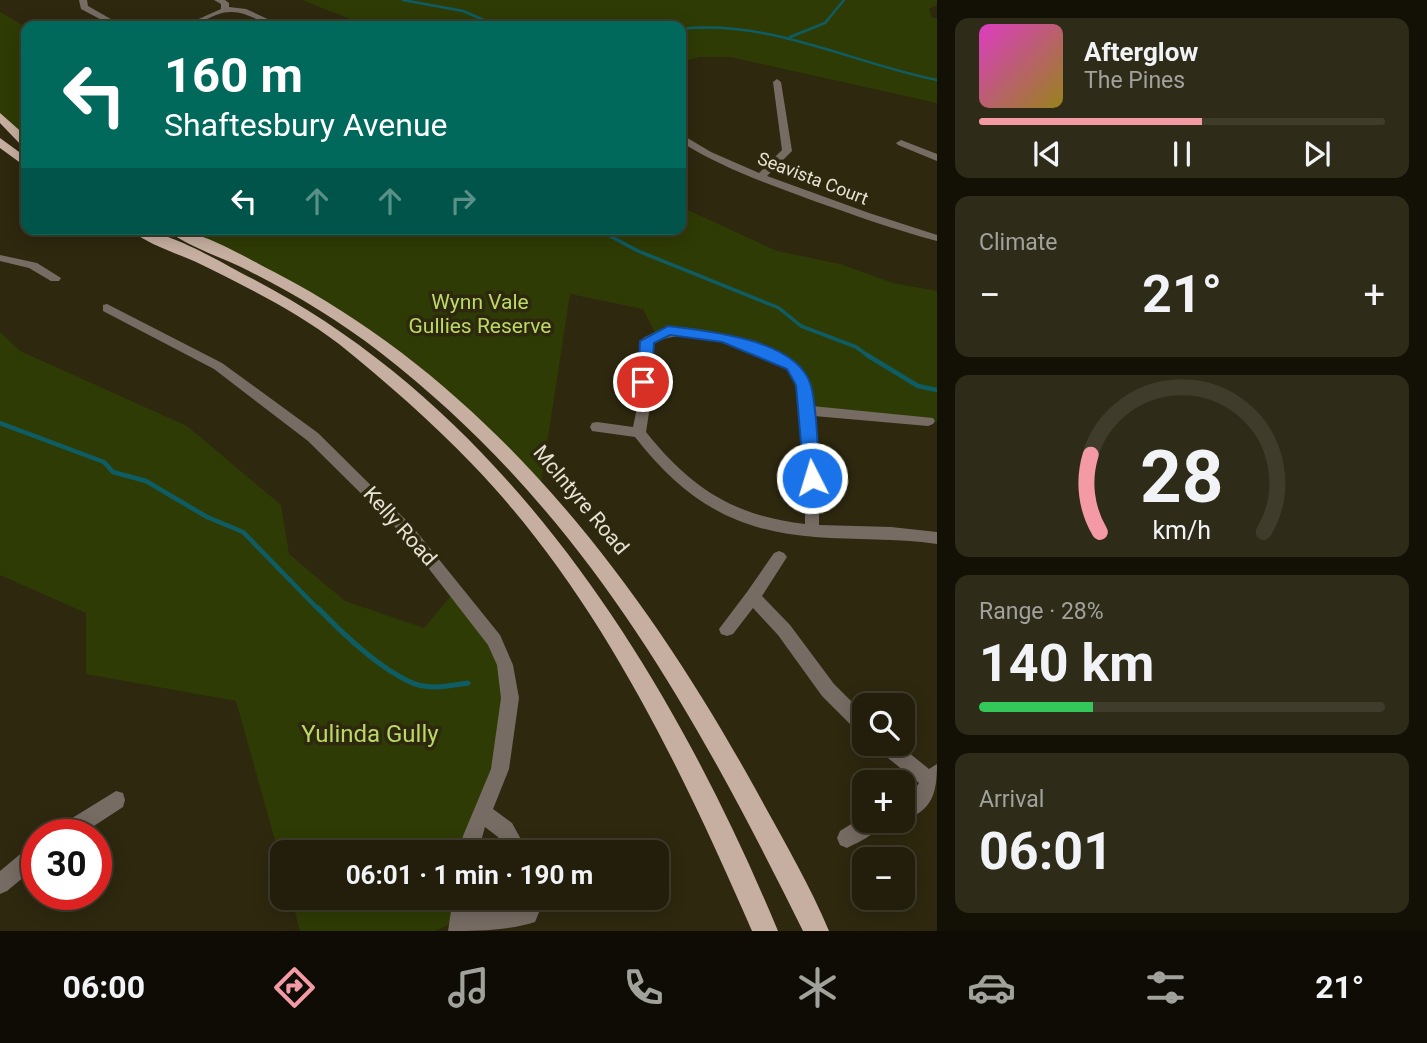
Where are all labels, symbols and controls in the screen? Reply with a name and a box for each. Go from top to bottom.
text: Afterglow [1084,37,1198,67]
text: 160 m [164,47,303,104]
icon: left [49,49,140,140]
text: The Pines [1084,67,1185,94]
text: Shaftesbury Avenue [164,106,448,144]
icon: previous [1028,135,1066,173]
icon: pause [1163,135,1201,173]
icon: next [1298,135,1336,173]
street label: Seavista Court [755,147,871,209]
icon: left [225,182,263,220]
icon: ahead [298,182,336,220]
icon: ahead [371,182,409,220]
icon: right [444,182,482,220]
text: Climate [979,229,1058,256]
text: 21° [1142,264,1222,325]
text: − [979,273,1001,317]
text: + [1363,273,1385,317]
park label: Wynn Vale Gullies Reserve [409,290,551,338]
pin [613,352,673,412]
icon: arrive [624,363,662,401]
text: 28 [1140,434,1224,520]
street label: McIntyre Road [528,441,634,559]
position arrow [775,441,849,515]
street label: Kelly Road [358,482,442,570]
text: km/h [1153,515,1211,544]
text: Range · 28% [979,598,1104,625]
text: 140 km [979,633,1154,694]
map controls [852,693,915,910]
button: search [852,693,915,756]
park label: Yulinda Gully [301,720,439,748]
button: + [852,770,915,833]
text: Arrival [979,786,1044,813]
speed limit sign: 30 [21,819,112,910]
text: 06:01 [979,821,1113,882]
button: − [852,847,915,910]
text: 06:01 · 1 min · 190 m [346,860,593,890]
icon: directions [270,963,319,1012]
icon: music [444,963,493,1012]
icon: phone [619,963,668,1012]
icon: climate [793,963,842,1012]
icon: car [967,963,1016,1012]
icon: filters [1141,963,1190,1012]
text: 06:00 [63,968,145,1006]
text: 21° [1315,968,1364,1006]

